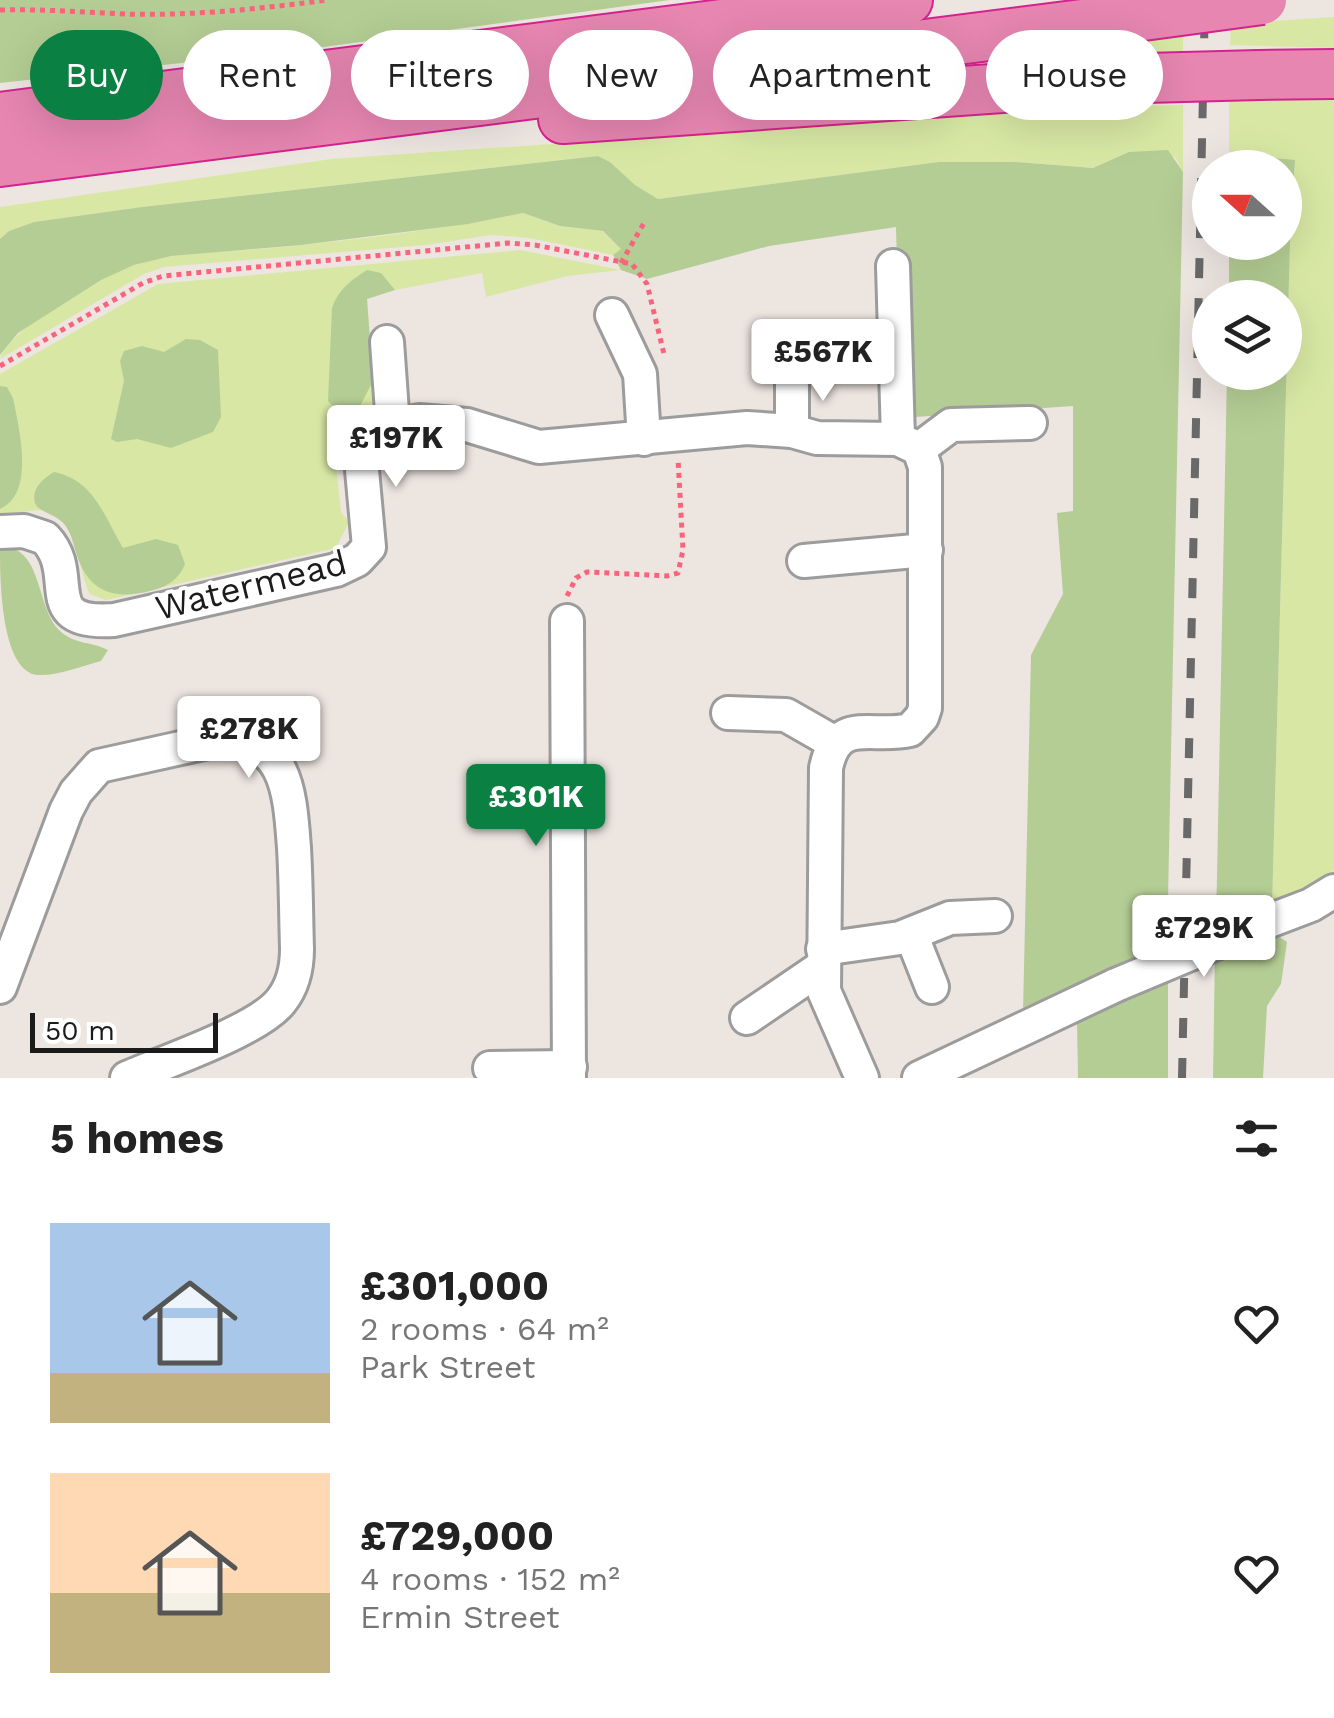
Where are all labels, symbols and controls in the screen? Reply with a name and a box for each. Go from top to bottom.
chip: Buy [30,30,163,120]
chip: Rent [183,30,331,120]
chip: Filters [351,30,529,120]
chip: New [549,30,693,120]
chip: Apartment [713,30,966,120]
chip: House [986,30,1163,120]
north arrow [1192,150,1302,260]
map controls [1192,150,1302,390]
button: layers [1192,280,1302,390]
pin: £567K [753,319,893,404]
text: £567K [773,332,873,370]
pin: £197K [326,405,466,490]
text: £197K [349,418,443,456]
street label: Watermead [151,541,351,629]
pin: £278K [179,696,319,781]
text: £278K [199,709,299,747]
pin: £301K [466,764,606,849]
text: £301K [488,777,584,815]
pin: £729K [1134,895,1274,980]
text: £729K [1154,908,1254,946]
scale bar [30,1008,218,1052]
text: 50 m [45,1014,115,1047]
icon: filters [1229,1111,1284,1166]
text: 5 homes [50,1114,224,1163]
text: £301,000 [360,1261,549,1310]
icon: home [130,1263,250,1383]
icon: heart [1229,1296,1284,1351]
text: 2 rooms · 64 m² [360,1310,609,1348]
text: Park Street [360,1348,535,1386]
text: £729,000 [360,1511,554,1560]
icon: home [130,1513,250,1633]
icon: heart [1229,1546,1284,1601]
text: 4 rooms · 152 m² [360,1560,620,1598]
text: Ermin Street [360,1598,560,1636]

